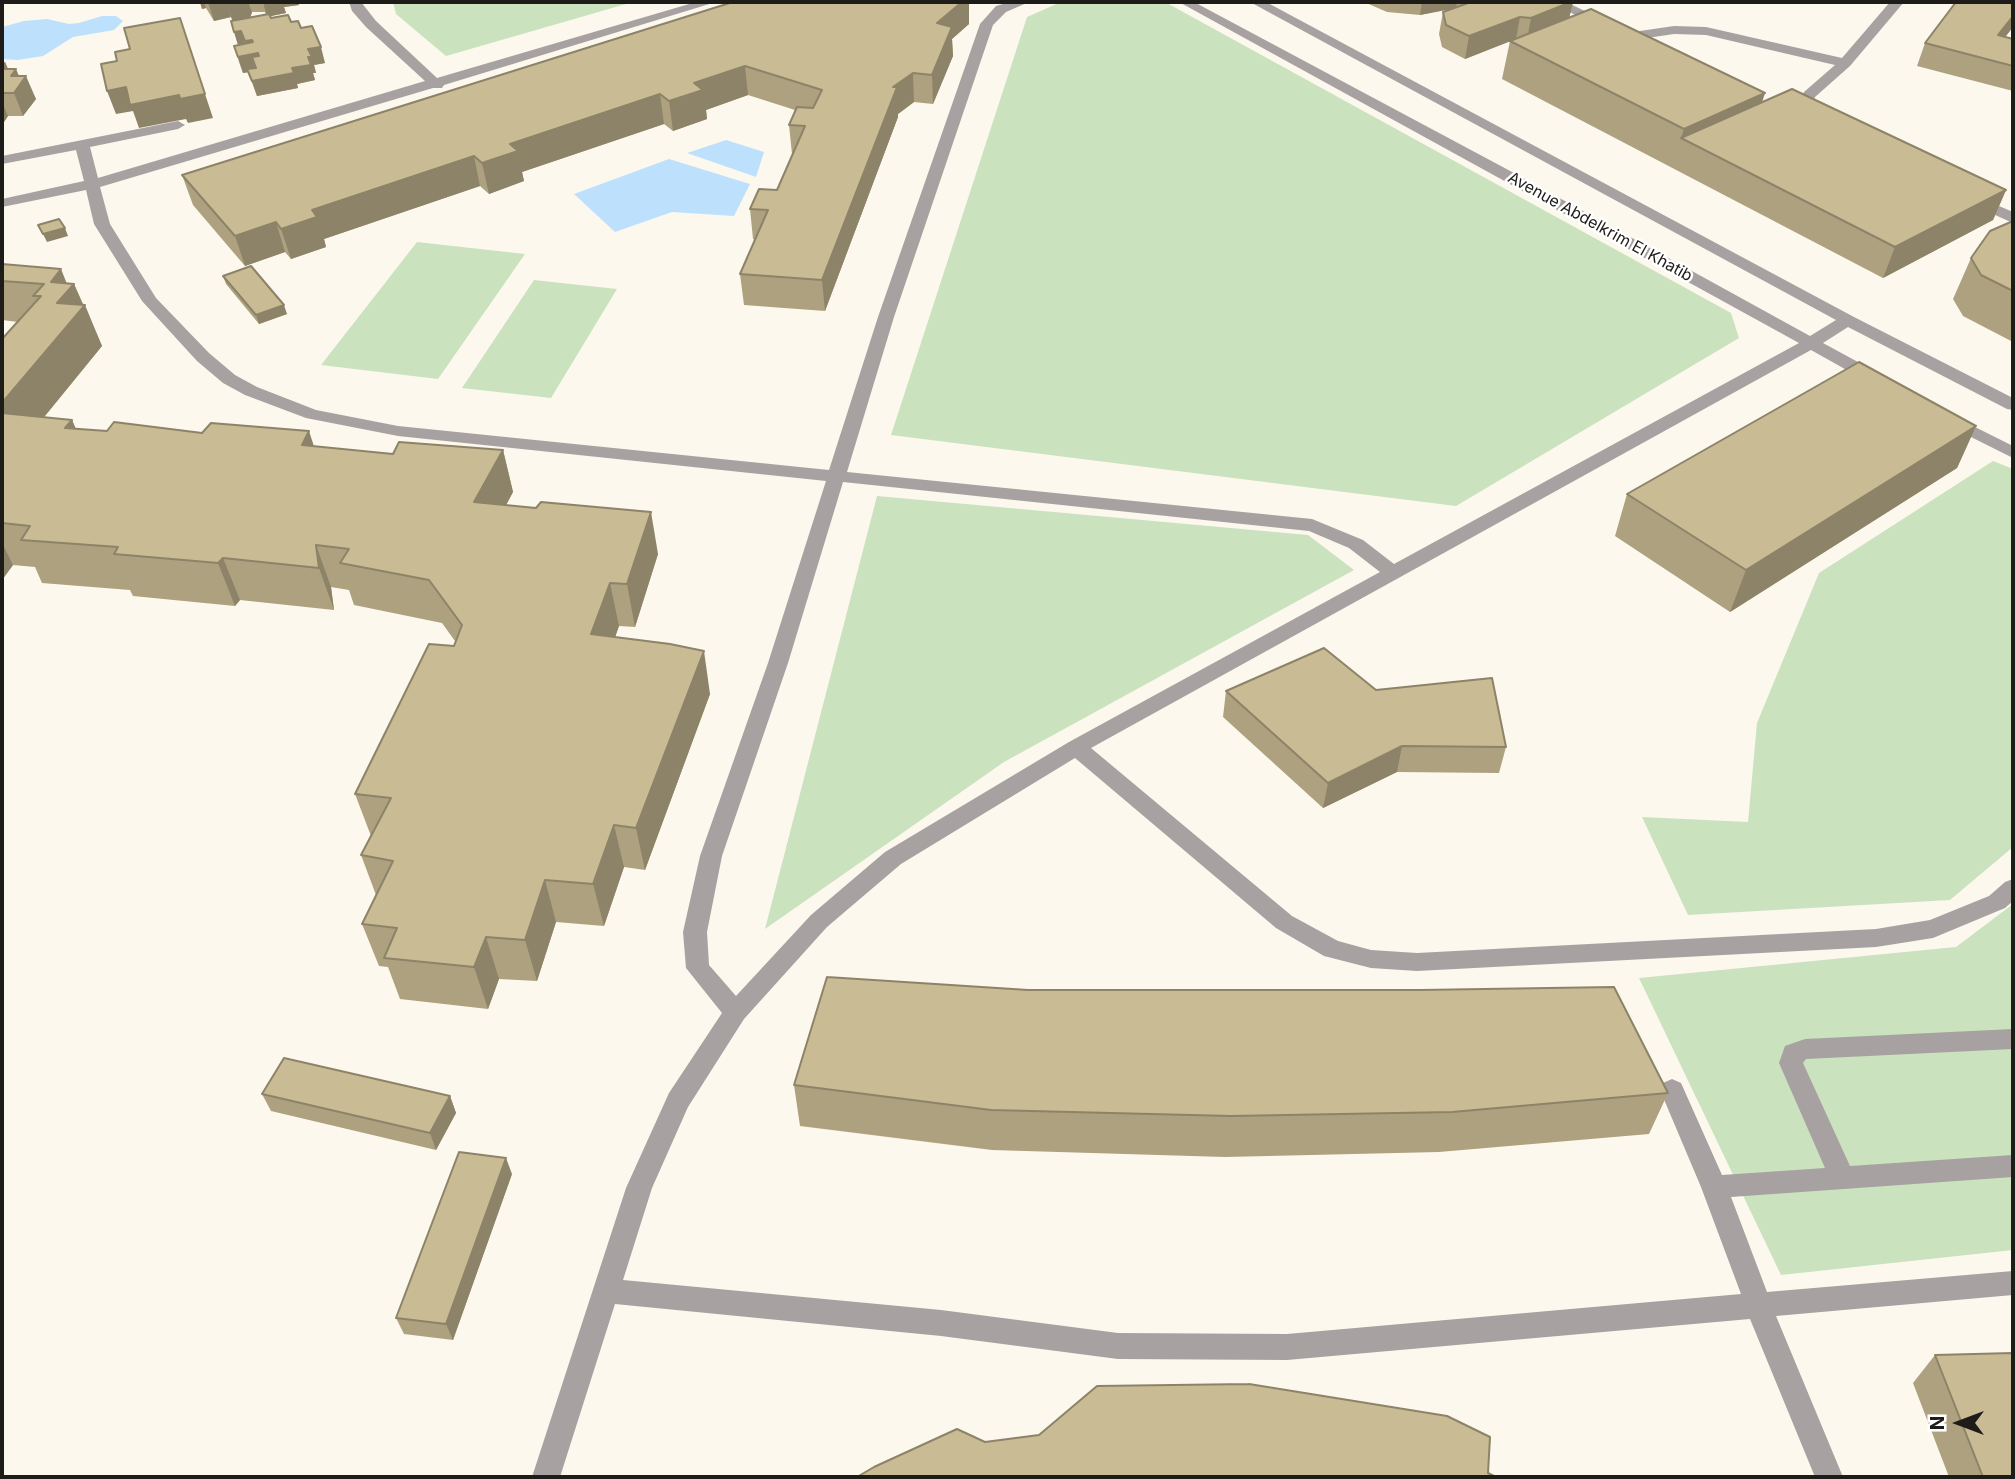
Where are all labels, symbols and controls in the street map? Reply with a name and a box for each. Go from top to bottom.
street label: Avenue Abdelkrim El Khatib [1504,168,1696,286]
north arrow [1924,1388,1994,1458]
text: N [1926,1416,1949,1430]

